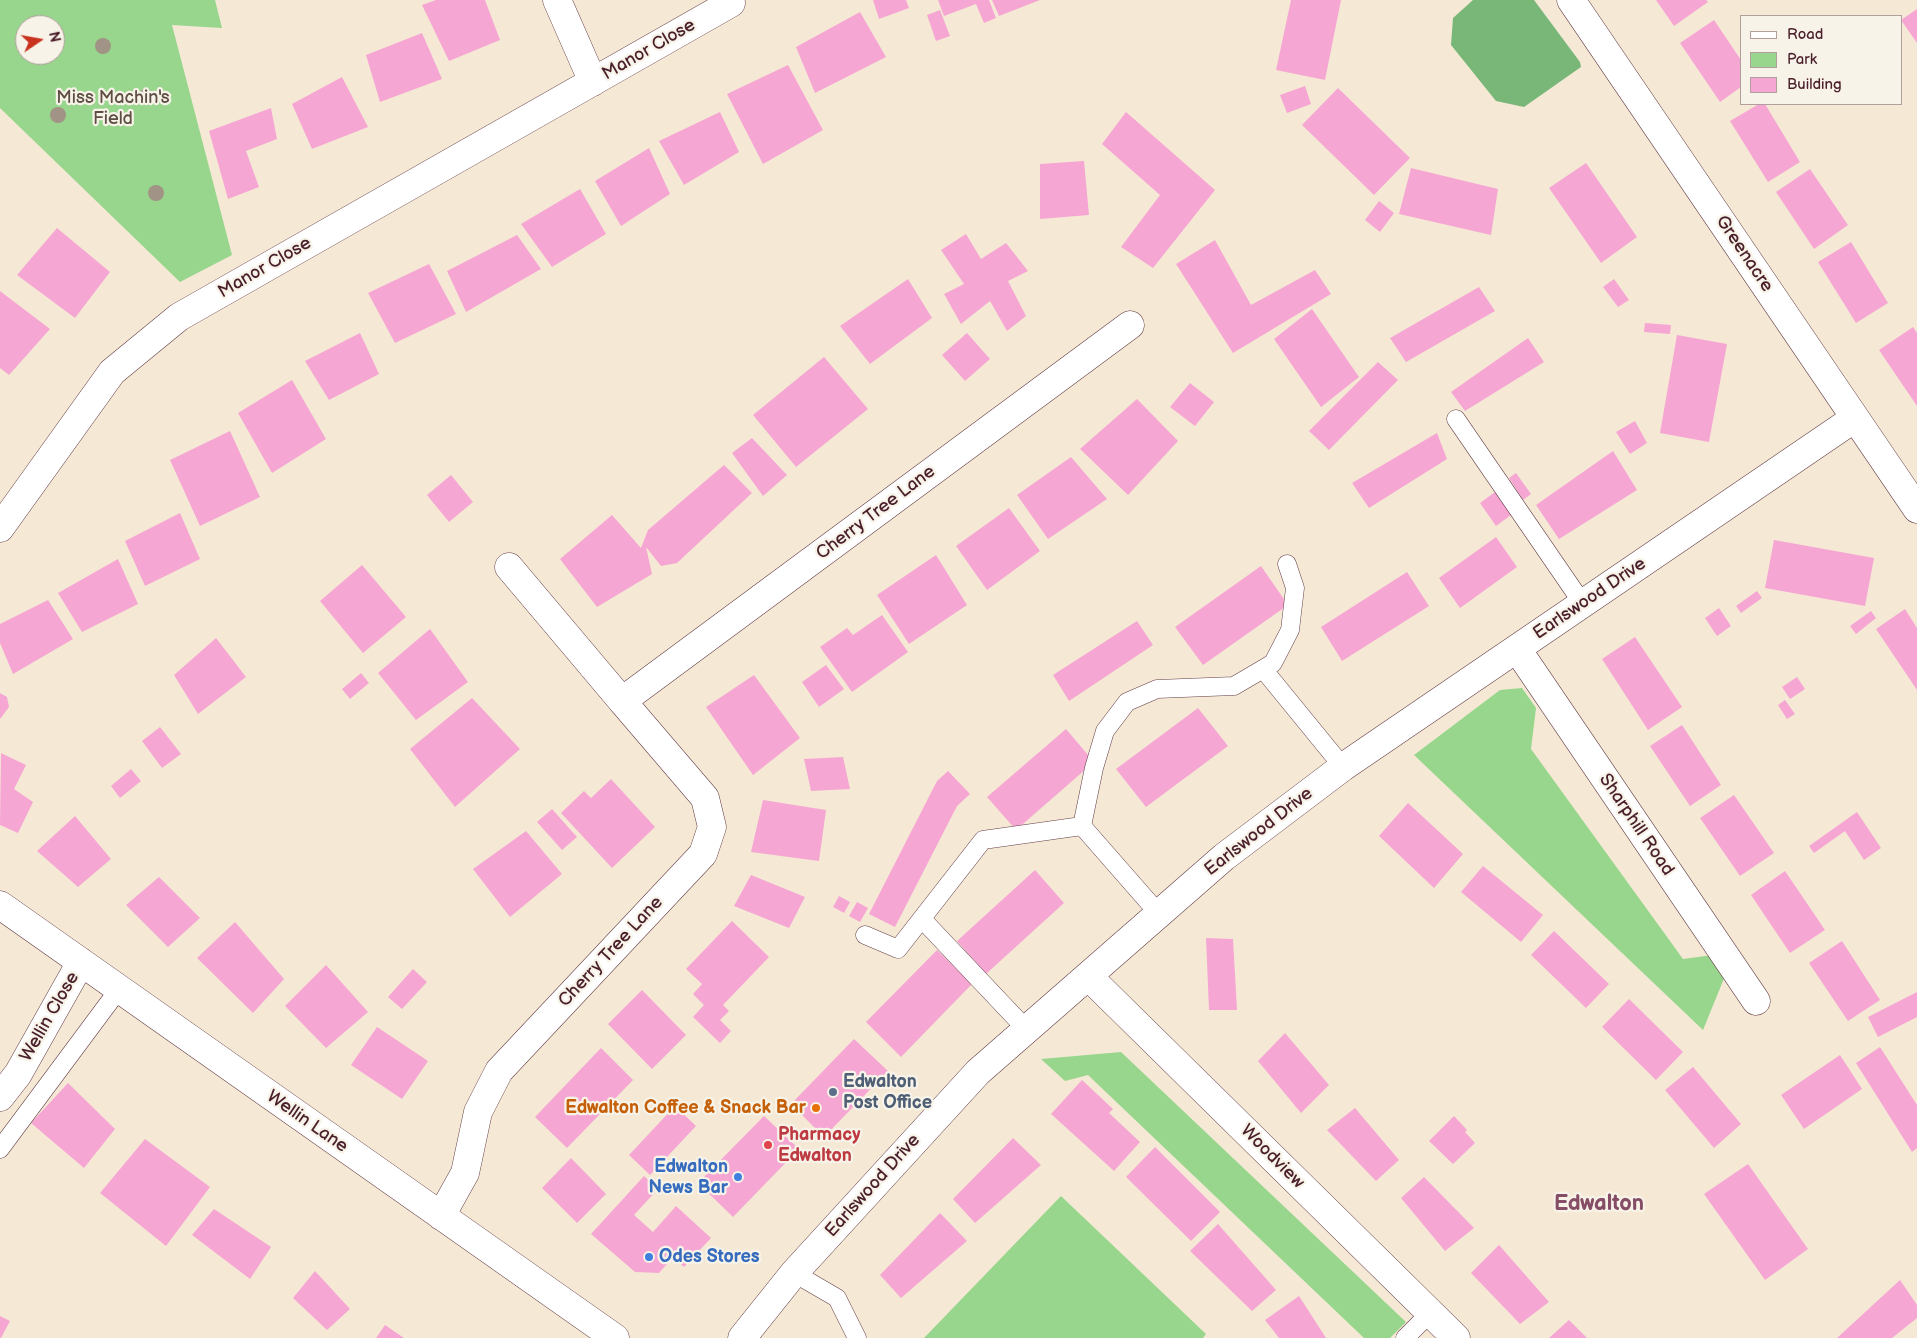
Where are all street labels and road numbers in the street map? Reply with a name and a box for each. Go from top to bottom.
street label: Manor Close [599,15,699,85]
street label: Greenacre [1711,212,1777,296]
street label: Manor Close [215,233,315,303]
street label: Cherry Tree Lane [812,461,940,565]
street label: Earlswood Drive [1530,553,1650,645]
street label: Sharphill Road [1594,770,1678,880]
street label: Earlswood Drive [1201,783,1317,881]
street label: Cherry Tree Lane [554,892,668,1012]
street label: Wellin Close [16,968,84,1066]
street label: Wellin Lane [262,1086,352,1158]
street label: Woodview [1235,1120,1309,1194]
street label: Earlswood Drive [821,1130,925,1242]

